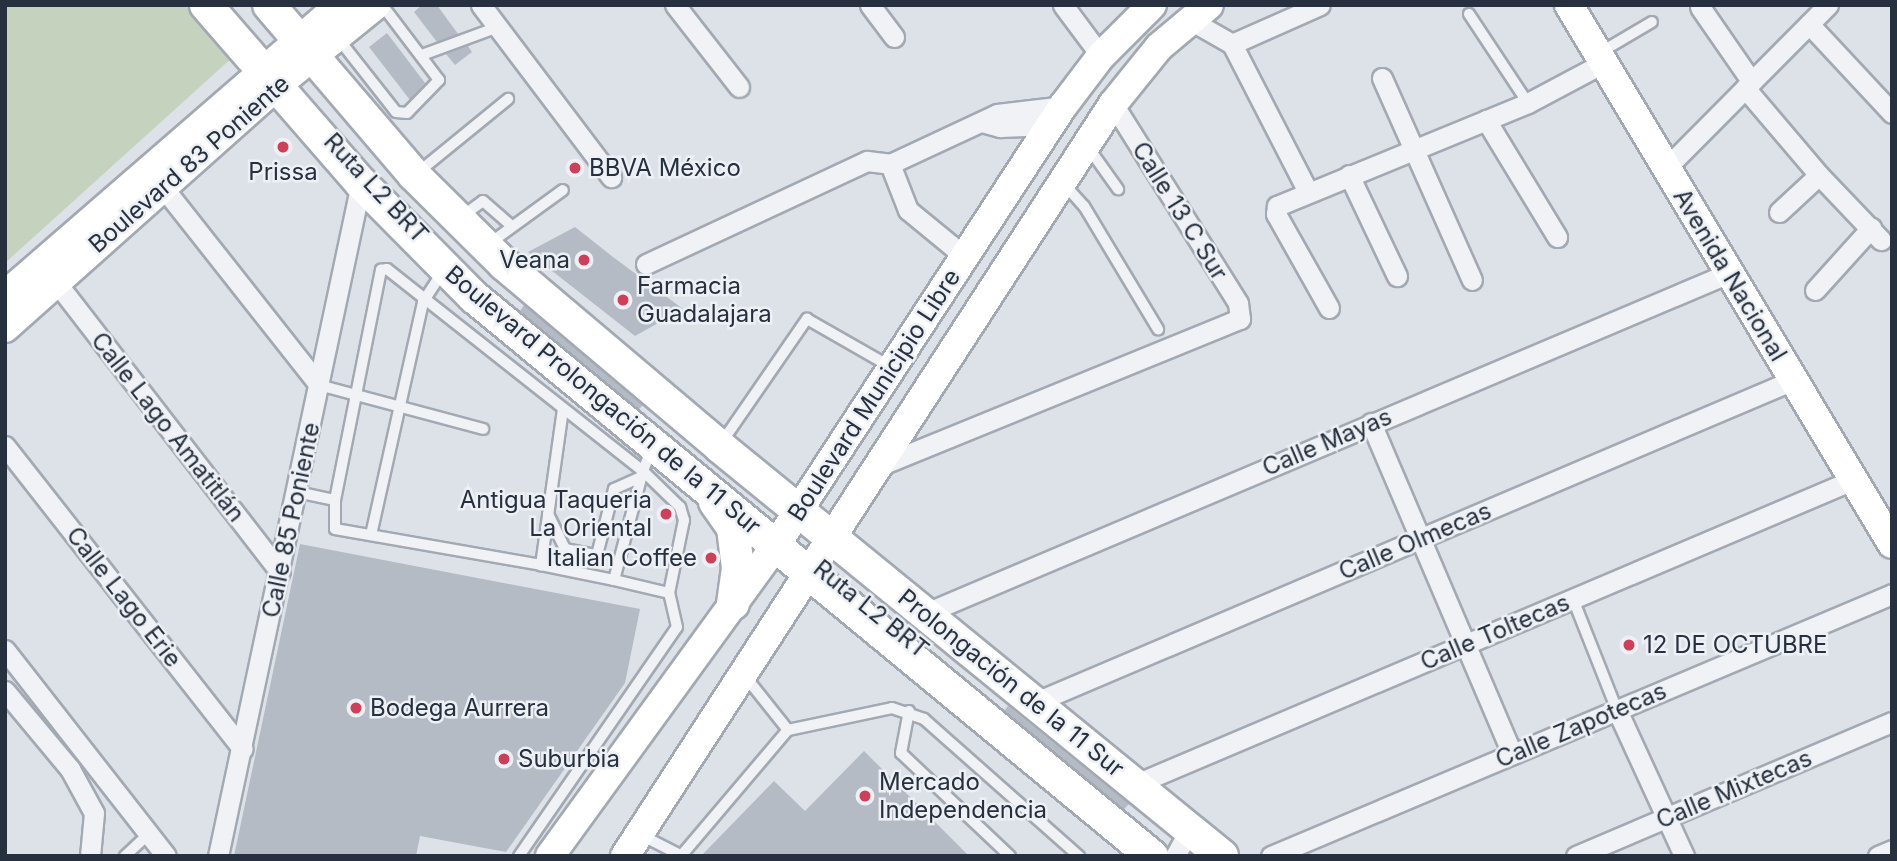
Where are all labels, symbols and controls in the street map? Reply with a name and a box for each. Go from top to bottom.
street label: Boulevard 83 Poniente [83,69,295,259]
street label: Ruta L2 BRT [318,127,434,249]
street label: Calle 13 C Sur [1126,137,1234,285]
marker: Prissa [275,139,291,155]
place label: BBVA México [589,154,741,182]
place label: Prissa [248,158,318,186]
marker: BBVA México [567,160,583,176]
street label: Avenida Nacional [1667,184,1793,366]
place label: Veana [499,246,570,274]
marker: Veana [576,252,592,268]
street label: Boulevard Prolongación de la 11 Sur [439,260,767,540]
street label: Boulevard Municipio Libre [782,264,966,526]
place label: Farmacia Guadalajara [637,272,772,328]
marker: Farmacia Guadalajara [615,292,631,308]
street label: Calle Lago Amatitlán [85,327,251,527]
street label: Calle Mayas [1258,402,1396,482]
street label: Calle 85 Poniente [256,420,326,620]
place label: Antigua Taqueria La Oriental [460,486,652,542]
street label: Calle Olmecas [1335,496,1495,586]
marker: Antigua Taqueria La Oriental [658,506,674,522]
street label: Calle Lago Erie [60,521,188,673]
place label: Italian Coffee [547,544,697,572]
marker: Italian Coffee [703,550,719,566]
street label: Ruta L2 BRT [808,554,934,664]
street label: Prolongación de la 11 Sur [892,583,1130,783]
street label: Calle Toltecas [1416,588,1574,676]
place label: 12 DE OCTUBRE [1643,631,1827,659]
marker: 12 DE OCTUBRE [1621,637,1637,653]
street label: Calle Zapotecas [1491,676,1671,774]
place label: Bodega Aurrera [370,694,549,722]
marker: Bodega Aurrera [348,700,364,716]
street label: Calle Mixtecas [1652,743,1816,835]
place label: Suburbia [518,745,620,773]
marker: Suburbia [496,751,512,767]
place label: Mercado Independencia [879,768,1047,824]
marker: Mercado Independencia [857,788,873,804]

